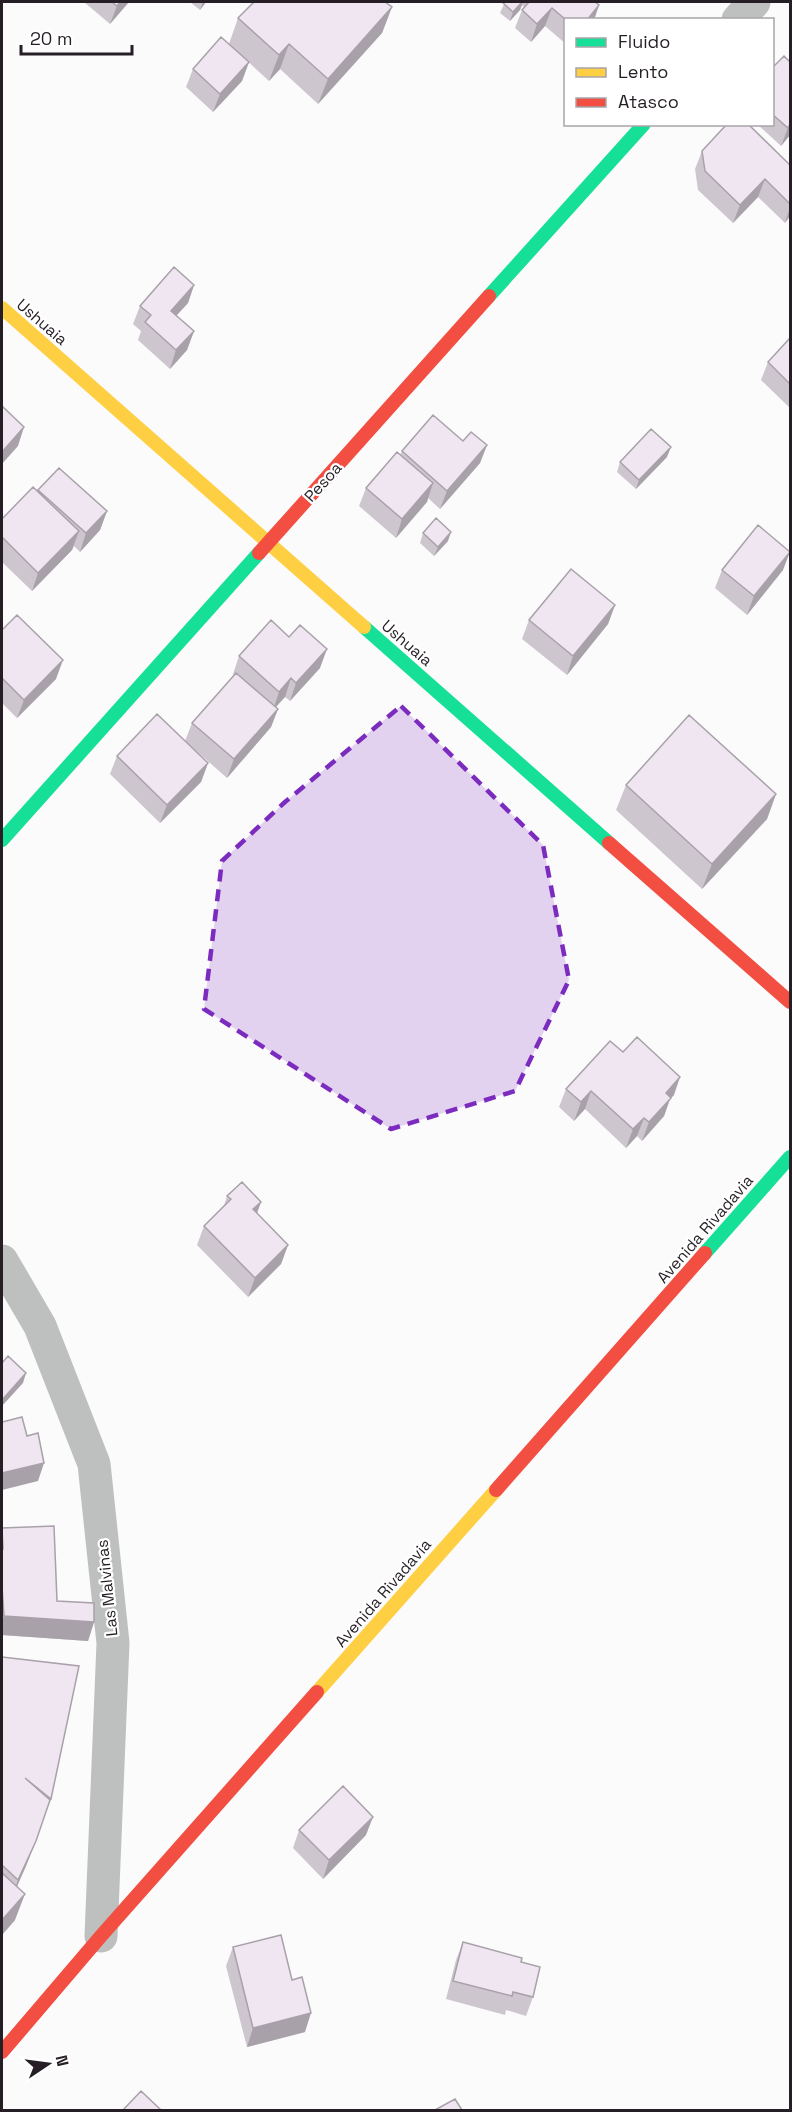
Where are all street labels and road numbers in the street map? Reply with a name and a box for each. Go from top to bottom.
street label: Ushuaia [12,294,72,350]
street label: Pesoa [300,458,346,506]
street label: Ushuaia [377,615,437,671]
street label: Avenida Rivadavia [652,1170,758,1288]
street label: Avenida Rivadavia [330,1534,436,1652]
street label: Las Malvinas [91,1539,123,1637]

